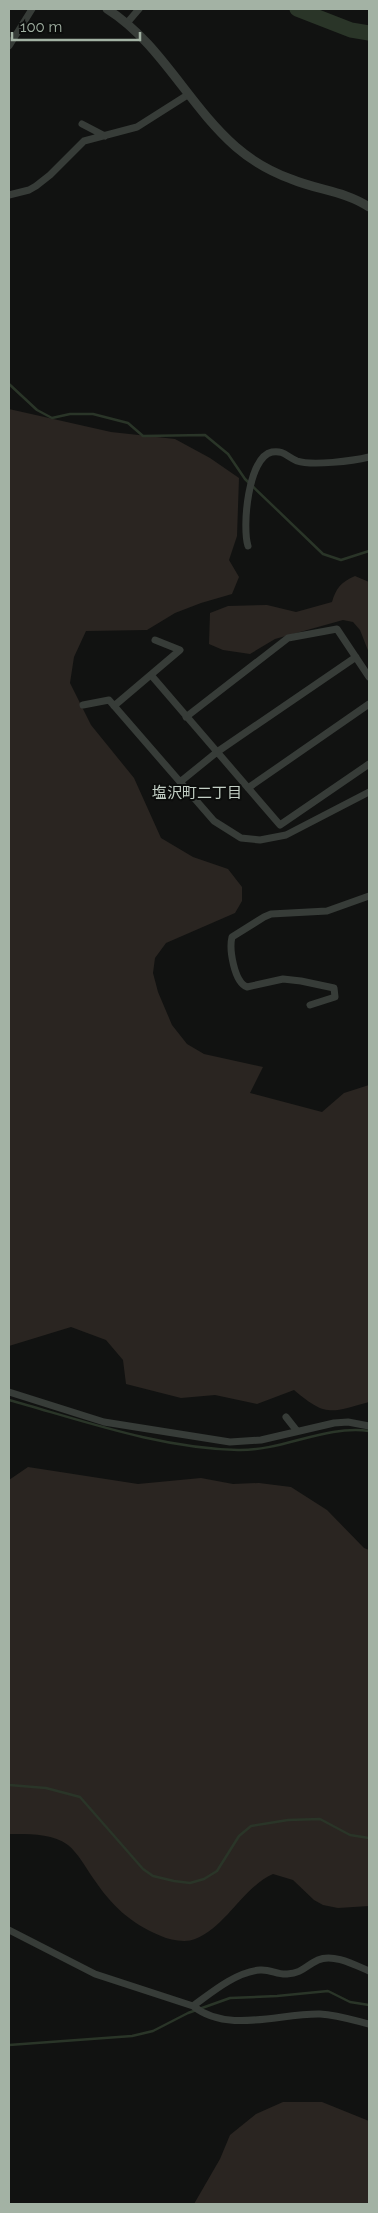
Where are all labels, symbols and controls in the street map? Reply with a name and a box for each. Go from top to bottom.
scale bar [12,10,140,42]
text: 100 m [20,18,62,36]
district label: 塩沢町二丁目 [152,784,242,802]

